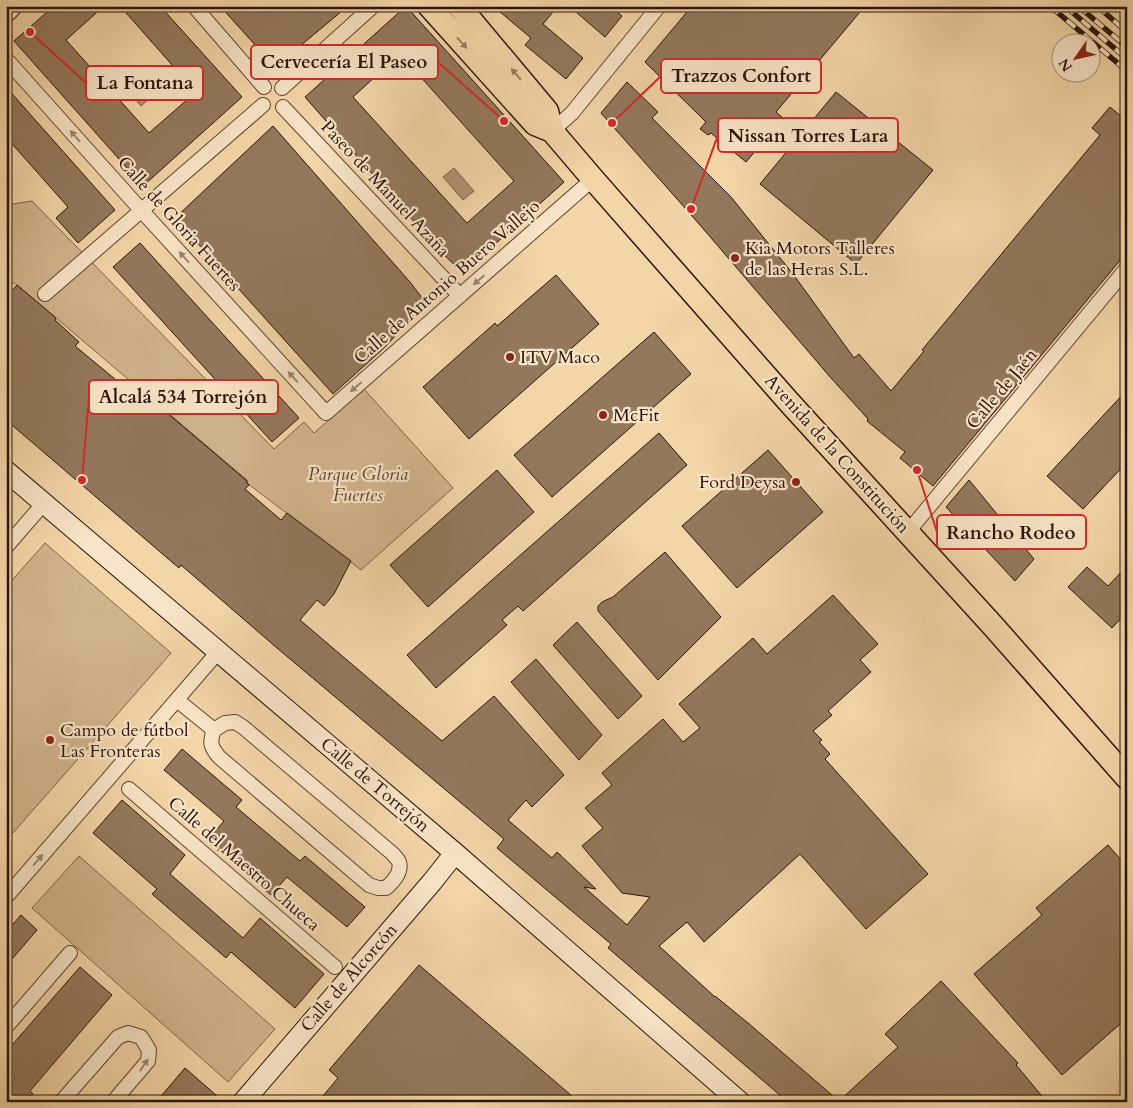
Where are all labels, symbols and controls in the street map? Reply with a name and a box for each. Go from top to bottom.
north arrow [1050,32,1100,82]
one-way arrow [456,36,467,49]
callout: Cervecería El Paseo [251,45,438,79]
text: Cervecería El Paseo [261,49,427,75]
text: N [1054,55,1077,75]
callout: Trazzos Confort [661,59,821,93]
text: Trazzos Confort [671,63,811,89]
callout: La Fontana [86,66,203,100]
one-way arrow [510,68,521,81]
text: La Fontana [97,70,194,96]
street label: Paseo de Manuel Azaña [315,115,455,263]
callout: Nissan Torres Lara [718,118,898,152]
text: Nissan Torres Lara [728,123,889,149]
one-way arrow [69,131,81,143]
street label: Calle de Gloria Fuertes [112,151,246,297]
street label: Calle de Antonio Buero Vallejo [349,194,546,370]
place label: Kia Motors Talleres de las Heras S.L. [745,236,895,282]
one-way arrow [178,251,189,264]
marker: Kia Motors Talleres de las Heras S.L. [729,252,741,264]
one-way arrow [472,274,485,285]
street label: Calle de Jaén [961,343,1044,435]
place label: ITV Maco [520,345,600,370]
marker: ITV Maco [504,351,516,363]
street label: Avenida de la Constitución [759,369,916,540]
one-way arrow [287,372,299,384]
callout: Alcalá 534 Torrejón [89,380,278,414]
one-way arrow [350,381,363,392]
text: Alcalá 534 Torrejón [99,384,268,410]
place label: McFit [613,403,659,428]
marker: McFit [597,409,609,421]
park label: Parque Gloria Fuertes [308,462,408,508]
place label: Ford Deysa [699,470,786,495]
marker: Ford Deysa [790,476,802,488]
callout: Rancho Rodeo [937,515,1086,549]
text: Rancho Rodeo [946,520,1076,546]
place label: Campo de fútbol Las Fronteras [60,718,189,764]
street label: Calle de Torrejón [315,732,436,839]
marker: Campo de fútbol Las Fronteras [44,734,56,746]
street label: Calle del Maestro Chueca [162,791,326,937]
one-way arrow [32,854,43,866]
street label: Calle de Alcorcón [295,918,404,1038]
one-way arrow [139,1058,148,1072]

